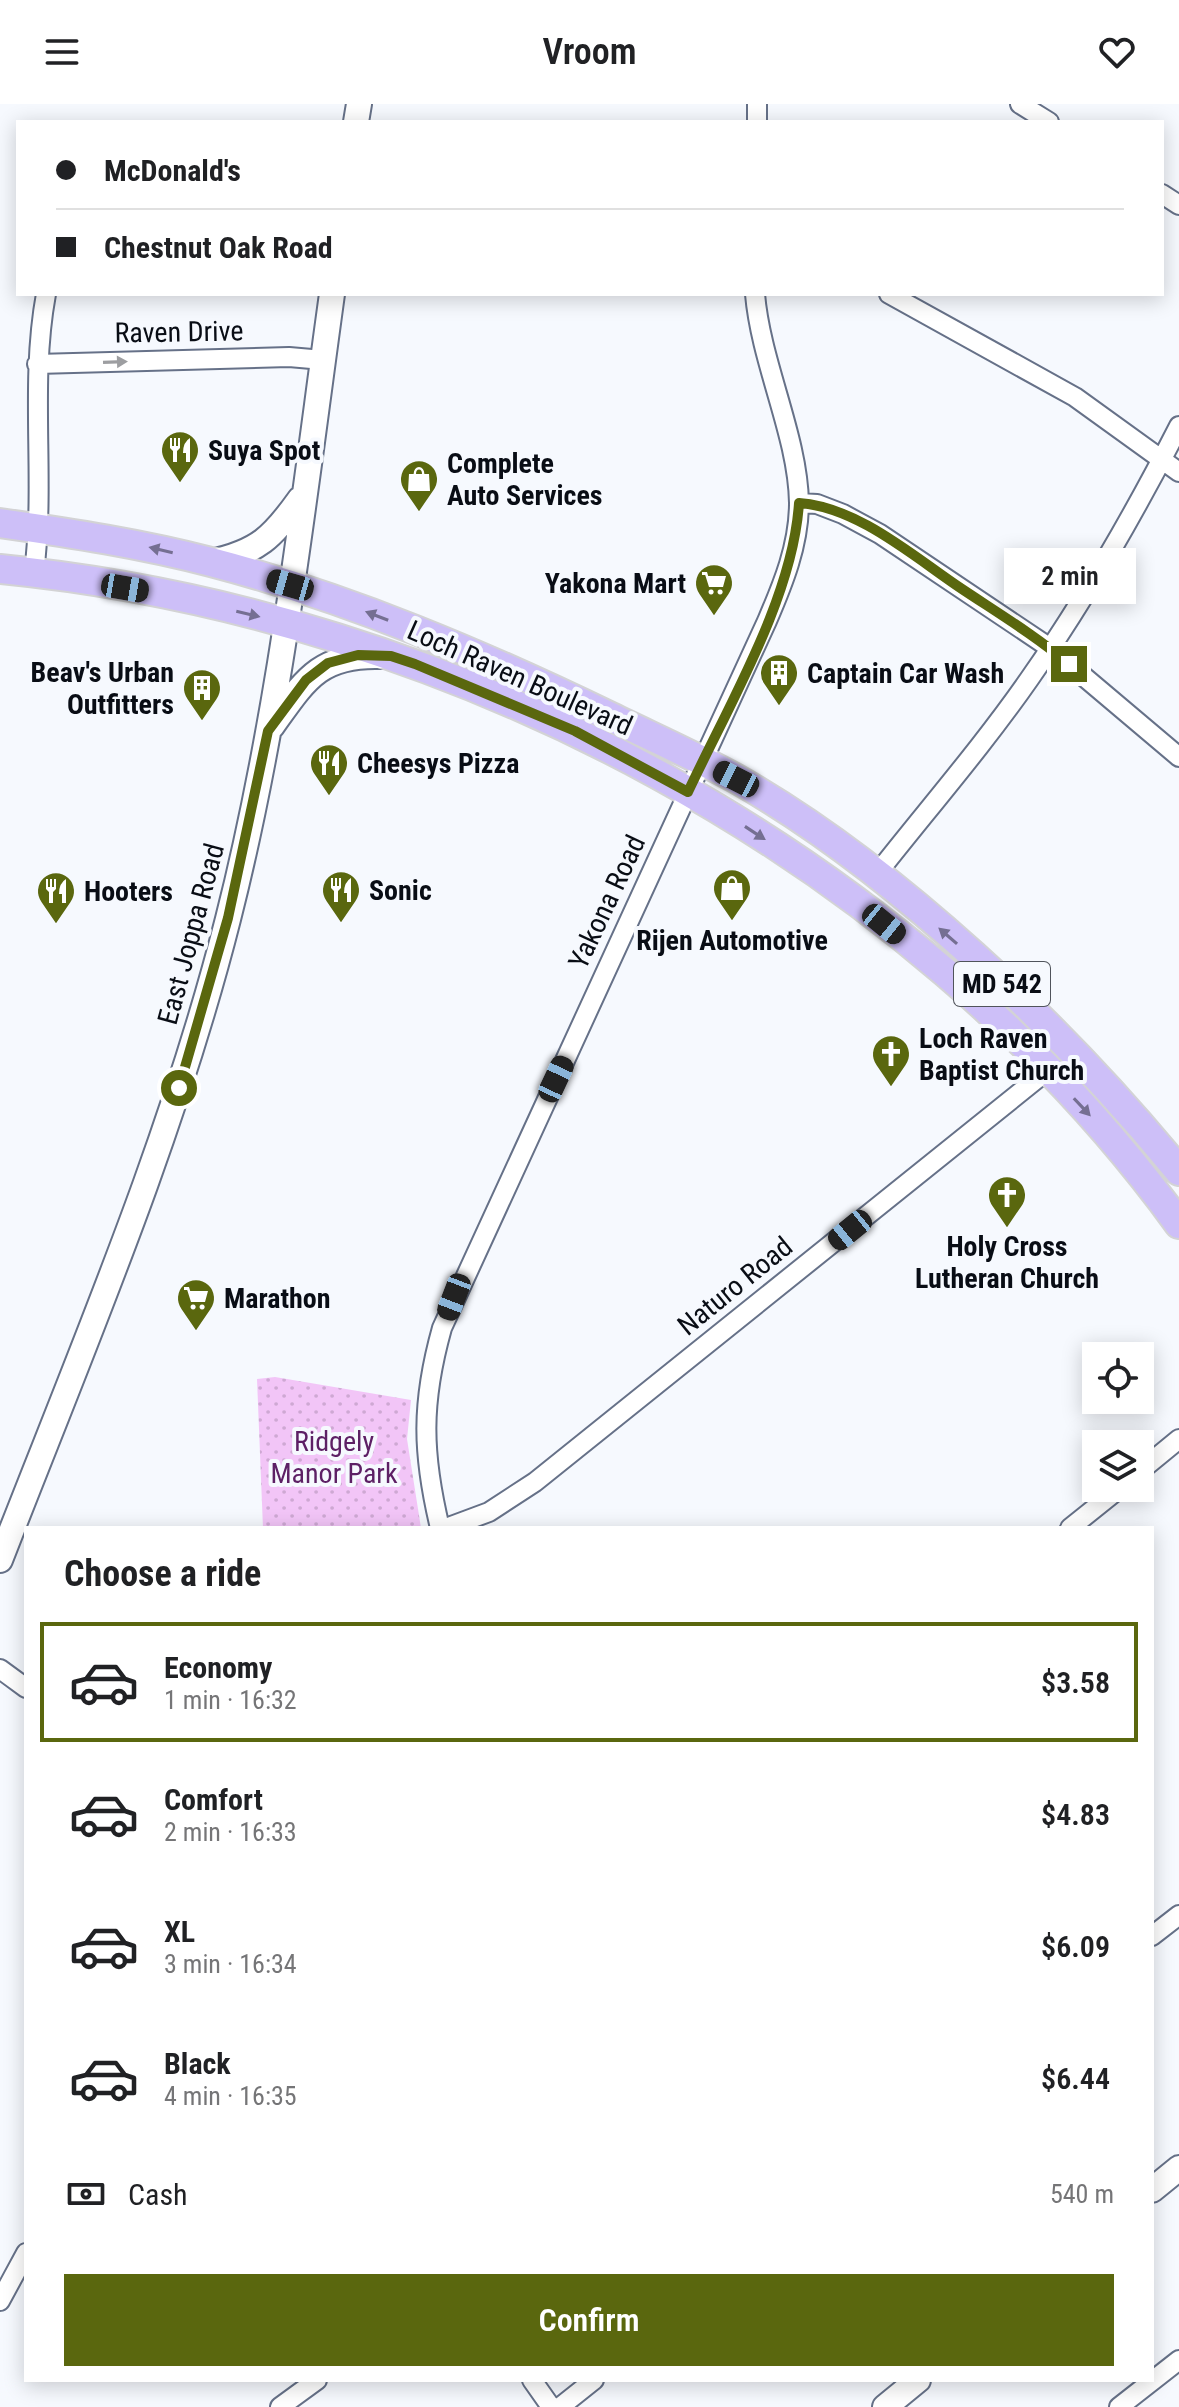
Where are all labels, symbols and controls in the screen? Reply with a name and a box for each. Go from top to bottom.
icon: menu [40,30,84,74]
icon: heart [1095,30,1139,74]
text: Vroom [543,31,636,73]
text: McDonald's [104,153,241,188]
text: Chestnut Oak Road [104,230,333,265]
street label: Raven Drive [114,314,244,350]
one-way arrow [103,355,128,368]
restaurant icon: Suya Spot [159,429,201,484]
place label: Suya Spot [208,434,320,467]
place label: Complete Auto Services [447,447,603,512]
shop icon: Complete Auto Services [398,458,440,513]
one-way arrow [148,543,173,556]
callout: 2 min [1003,548,1135,604]
text: 2 min [1041,561,1099,591]
supermarket icon: Yakona Mart [693,562,735,617]
car [264,567,316,603]
place label: Yakona Mart [545,567,686,600]
car [99,572,151,604]
one-way arrow [236,608,261,621]
one-way arrow [365,609,389,622]
street label: Loch Raven Boulevard [402,614,638,742]
route end [1051,646,1087,682]
building icon: Captain Car Wash [758,652,800,707]
place label: Beav's Urban Outfitters [31,656,174,721]
place label: Captain Car Wash [807,657,1004,690]
building icon: Beav's Urban Outfitters [181,667,223,722]
restaurant icon: Cheesys Pizza [308,742,350,797]
place label: Cheesys Pizza [357,747,519,780]
car [709,757,763,801]
one-way arrow [744,825,766,839]
street label: Yakona Road [562,830,652,974]
street label: East Joppa Road [151,840,231,1028]
shop icon: Rijen Automotive [711,867,753,922]
restaurant icon: Sonic [320,869,362,924]
restaurant icon: Hooters [35,870,77,925]
place label: Sonic [369,874,432,907]
place label: Hooters [84,875,173,908]
car [858,900,910,948]
place label: Rijen Automotive [636,924,828,957]
one-way arrow [938,928,958,945]
road number: MD 542 [954,962,1050,1006]
place label: Loch Raven Baptist Church [919,1022,1084,1087]
church icon: Loch Raven Baptist Church [870,1033,912,1088]
car [535,1052,577,1106]
route start [161,1070,197,1106]
one-way arrow [1073,1097,1091,1116]
church icon: Holy Cross Lutheran Church [986,1174,1028,1229]
car [824,1206,876,1254]
street label: Naturo Road [671,1230,799,1342]
place label: Holy Cross Lutheran Church [915,1230,1099,1295]
car [434,1270,474,1324]
supermarket icon: Marathon [175,1277,217,1332]
place label: Marathon [224,1282,331,1315]
map controls [1082,1342,1154,1502]
button: locate [1082,1342,1154,1414]
park label: Ridgely Manor Park [270,1425,398,1490]
button: layers [1082,1430,1154,1502]
text: Choose a ride [64,1553,261,1595]
icon: car [68,1646,140,1718]
text: Economy [164,1650,272,1685]
text: $3.58 [1041,1665,1110,1700]
text: 1 min · 16:32 [164,1685,297,1715]
icon: car [68,1778,140,1850]
text: Comfort [164,1782,263,1817]
text: $4.83 [1041,1797,1110,1832]
text: 2 min · 16:33 [164,1817,297,1847]
icon: car [68,1910,140,1982]
text: XL [164,1914,195,1949]
text: $6.09 [1041,1929,1110,1964]
text: 3 min · 16:34 [164,1949,297,1979]
icon: car [68,2042,140,2114]
text: Black [164,2046,231,2081]
text: $6.44 [1041,2061,1110,2096]
text: 4 min · 16:35 [164,2081,297,2111]
icon: cash [64,2172,108,2216]
text: Cash [128,2177,188,2212]
text: 540 m [1050,2179,1114,2209]
button: Confirm [64,2274,1114,2366]

